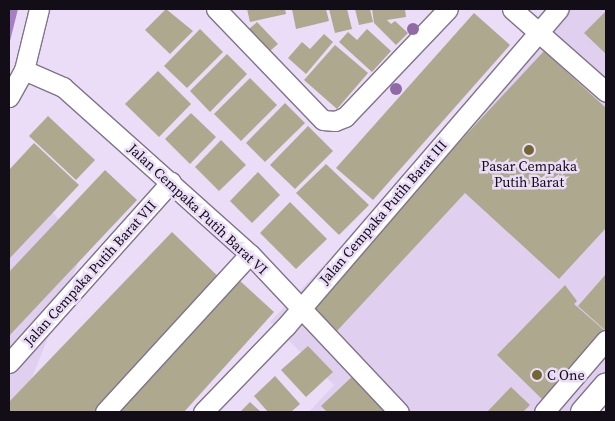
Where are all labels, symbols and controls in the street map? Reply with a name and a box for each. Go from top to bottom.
street label: Jalan Cempaka Putih Barat III [316,136,450,288]
street label: Jalan Cempaka Putih Barat VI [125,140,271,278]
marker: Pasar Cempaka Putih Barat [523,144,535,156]
place label: Pasar Cempaka Putih Barat [481,158,577,190]
street label: Jalan Cempaka Putih Barat VII [20,197,160,349]
place label: C One [547,367,585,383]
marker: C One [531,369,543,381]

